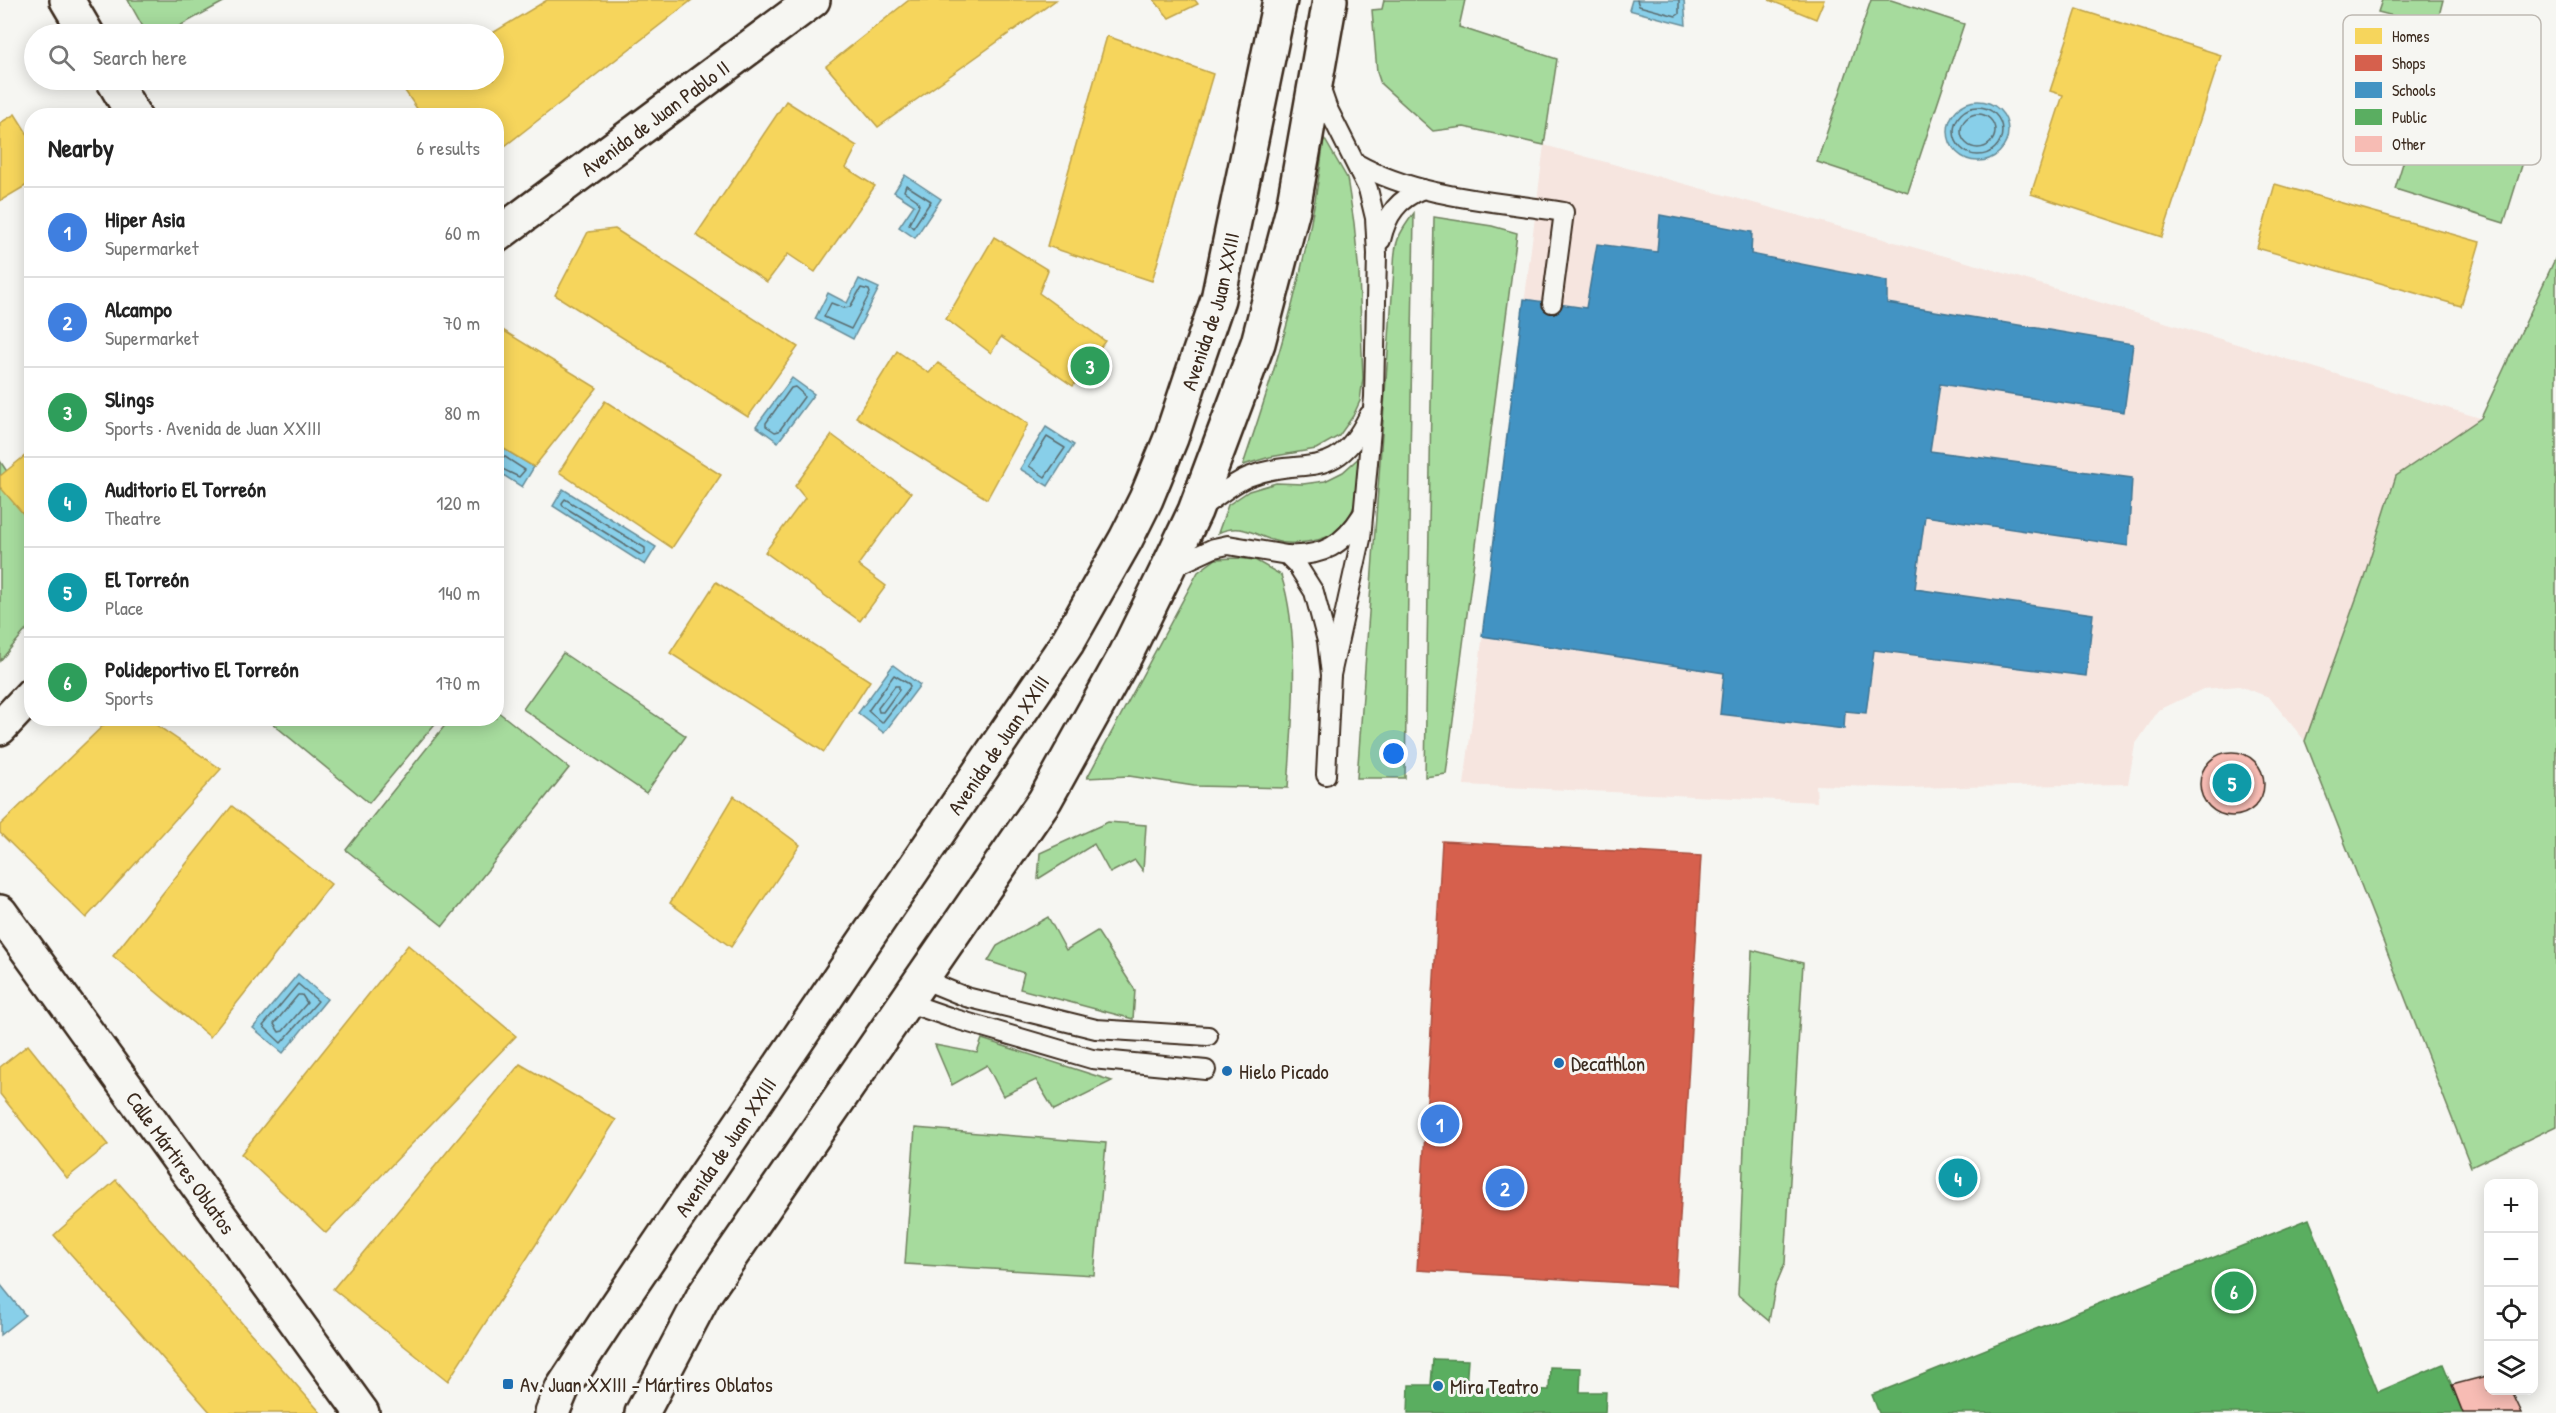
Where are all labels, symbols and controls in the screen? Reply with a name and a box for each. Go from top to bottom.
legend [2343,15,2541,165]
search box [24,24,504,90]
text: Homes [2392,25,2429,47]
icon: search [45,41,78,74]
text: Search here [93,42,187,72]
text: Shops [2392,52,2426,74]
street label: Avenida de Juan Pablo II [575,53,735,183]
text: Schools [2392,79,2436,101]
text: Public [2392,106,2428,128]
text: Nearby [48,130,114,165]
text: Other [2392,133,2426,155]
text: 6 results [416,134,480,161]
text: Hiper Asia [105,204,185,234]
text: 1 [64,219,71,246]
text: 60 m [445,219,480,246]
street label: Avenida de Juan XXIII [1174,230,1246,394]
text: Supermarket [105,234,199,261]
text: Alcampo [105,294,172,324]
text: 2 [63,309,72,336]
text: 70 m [443,309,480,336]
text: Supermarket [105,324,199,351]
pin: 3 [1070,344,1110,388]
text: Slings [105,384,154,414]
text: 3 [63,399,72,426]
text: 80 m [444,399,480,426]
text: Sports · Avenida de Juan XXIII [105,414,321,441]
text: Auditorio El Torreón [105,474,266,504]
text: 4 [64,489,71,516]
text: 120 m [436,489,480,516]
text: Theatre [105,504,161,531]
text: El Torreón [105,564,189,594]
text: 5 [63,579,72,606]
text: 140 m [438,579,480,606]
text: Place [105,594,144,621]
text: Polideportivo El Torreón [105,654,299,684]
text: 6 [64,669,71,696]
text: 170 m [436,669,480,696]
street label: Avenida de Juan XXIII [940,669,1056,820]
text: Sports [105,684,153,711]
your location [1379,739,1408,768]
pin: 5 [2212,760,2252,806]
place label: Decathlon [1571,1049,1645,1078]
marker: Decathlon [1552,1056,1566,1070]
place label: Hielo Picado [1239,1057,1329,1086]
marker: Hielo Picado [1220,1064,1234,1078]
street label: Avenida de Juan XXIII [667,1071,783,1222]
street label: Calle Mártires Oblatos [119,1085,243,1240]
pin: 1 [1420,1102,1460,1146]
pin: 4 [1938,1156,1978,1200]
pin: 2 [1486,1166,1524,1210]
map controls [2484,1179,2538,1395]
button: + [2484,1179,2538,1233]
button: − [2484,1233,2538,1287]
pin: 6 [2214,1268,2254,1314]
button: locate [2484,1287,2538,1341]
button: layers [2484,1341,2538,1395]
place label: Av. Juan XXIII - Mártires Oblatos [520,1370,773,1399]
place label: Mira Teatro [1450,1372,1539,1401]
marker: Av. Juan XXIII - Mártires Oblatos [501,1377,515,1391]
marker: Mira Teatro [1431,1379,1445,1393]

